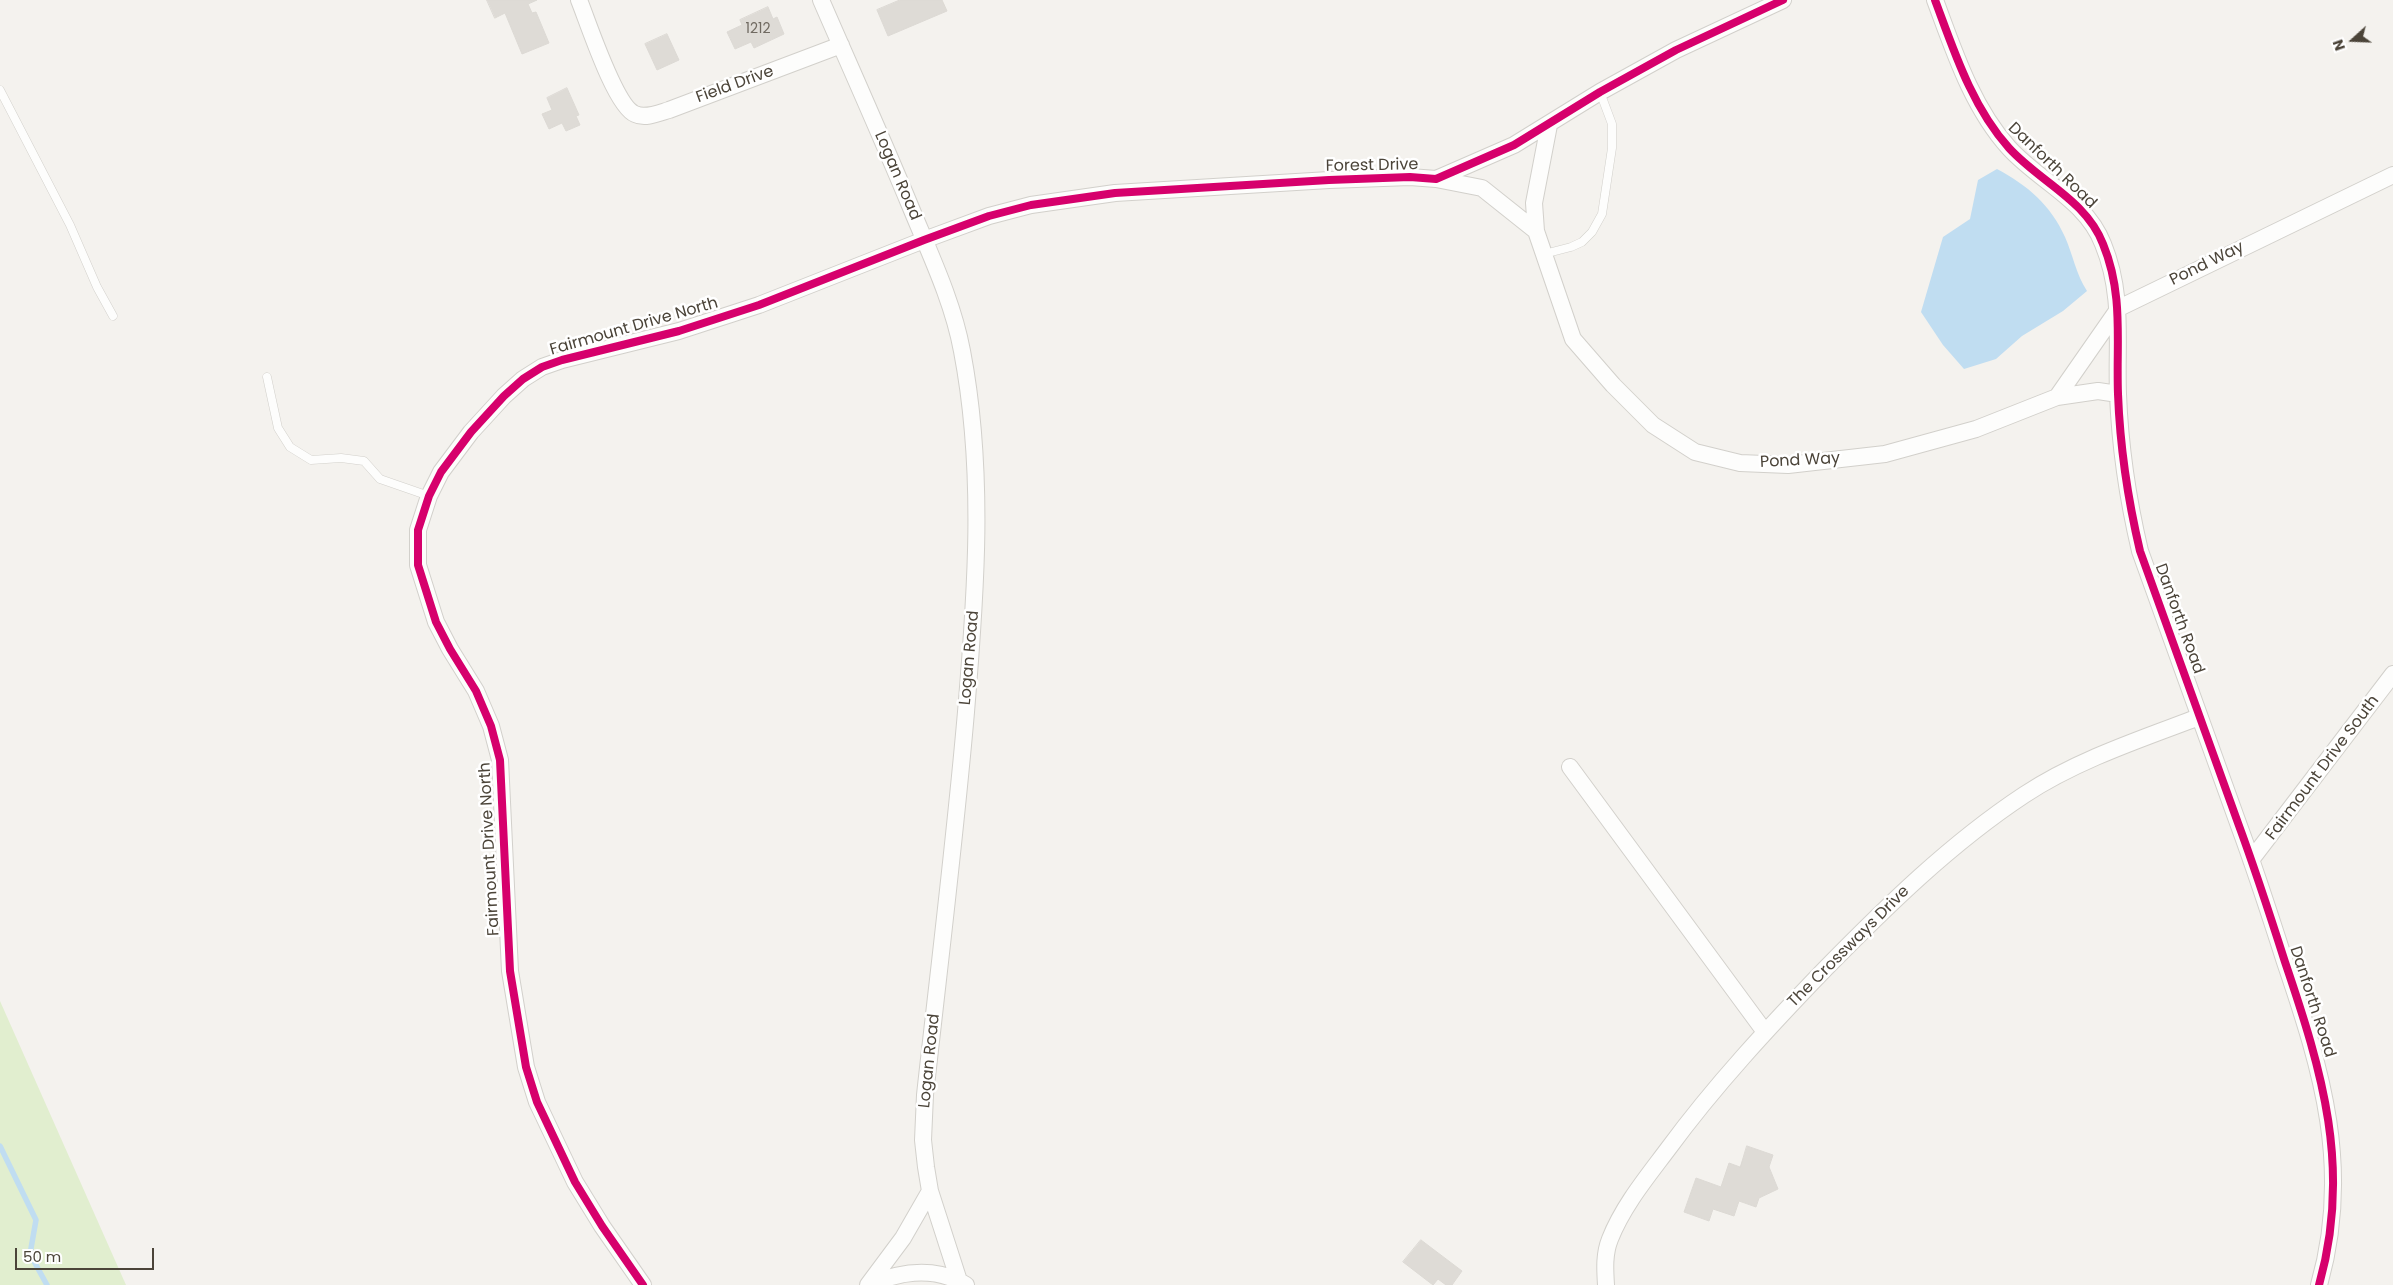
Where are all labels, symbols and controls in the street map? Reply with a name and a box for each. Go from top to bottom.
north arrow [2328,15,2378,65]
house number: 1212 [745,21,771,37]
text: N [2328,37,2350,53]
street label: Field Drive [694,62,776,108]
street label: Danforth Road [2004,119,2100,213]
street label: Logan Road [870,129,924,223]
street label: Forest Drive [1325,156,1419,176]
street label: Pond Way [2167,238,2247,290]
street label: Fairmount Drive North [548,294,720,360]
street label: Pond Way [1759,449,1841,473]
street label: Danforth Road [2150,561,2208,677]
street label: Logan Road [956,610,984,706]
street label: Fairmount Drive South [2262,692,2384,844]
street label: Fairmount Drive North [476,762,504,936]
street label: The Crossways Drive [1784,882,1914,1012]
street label: Danforth Road [2285,944,2339,1060]
street label: Logan Road [915,1013,945,1109]
scale bar [18,1238,156,1270]
text: 50 m [23,1246,61,1267]

